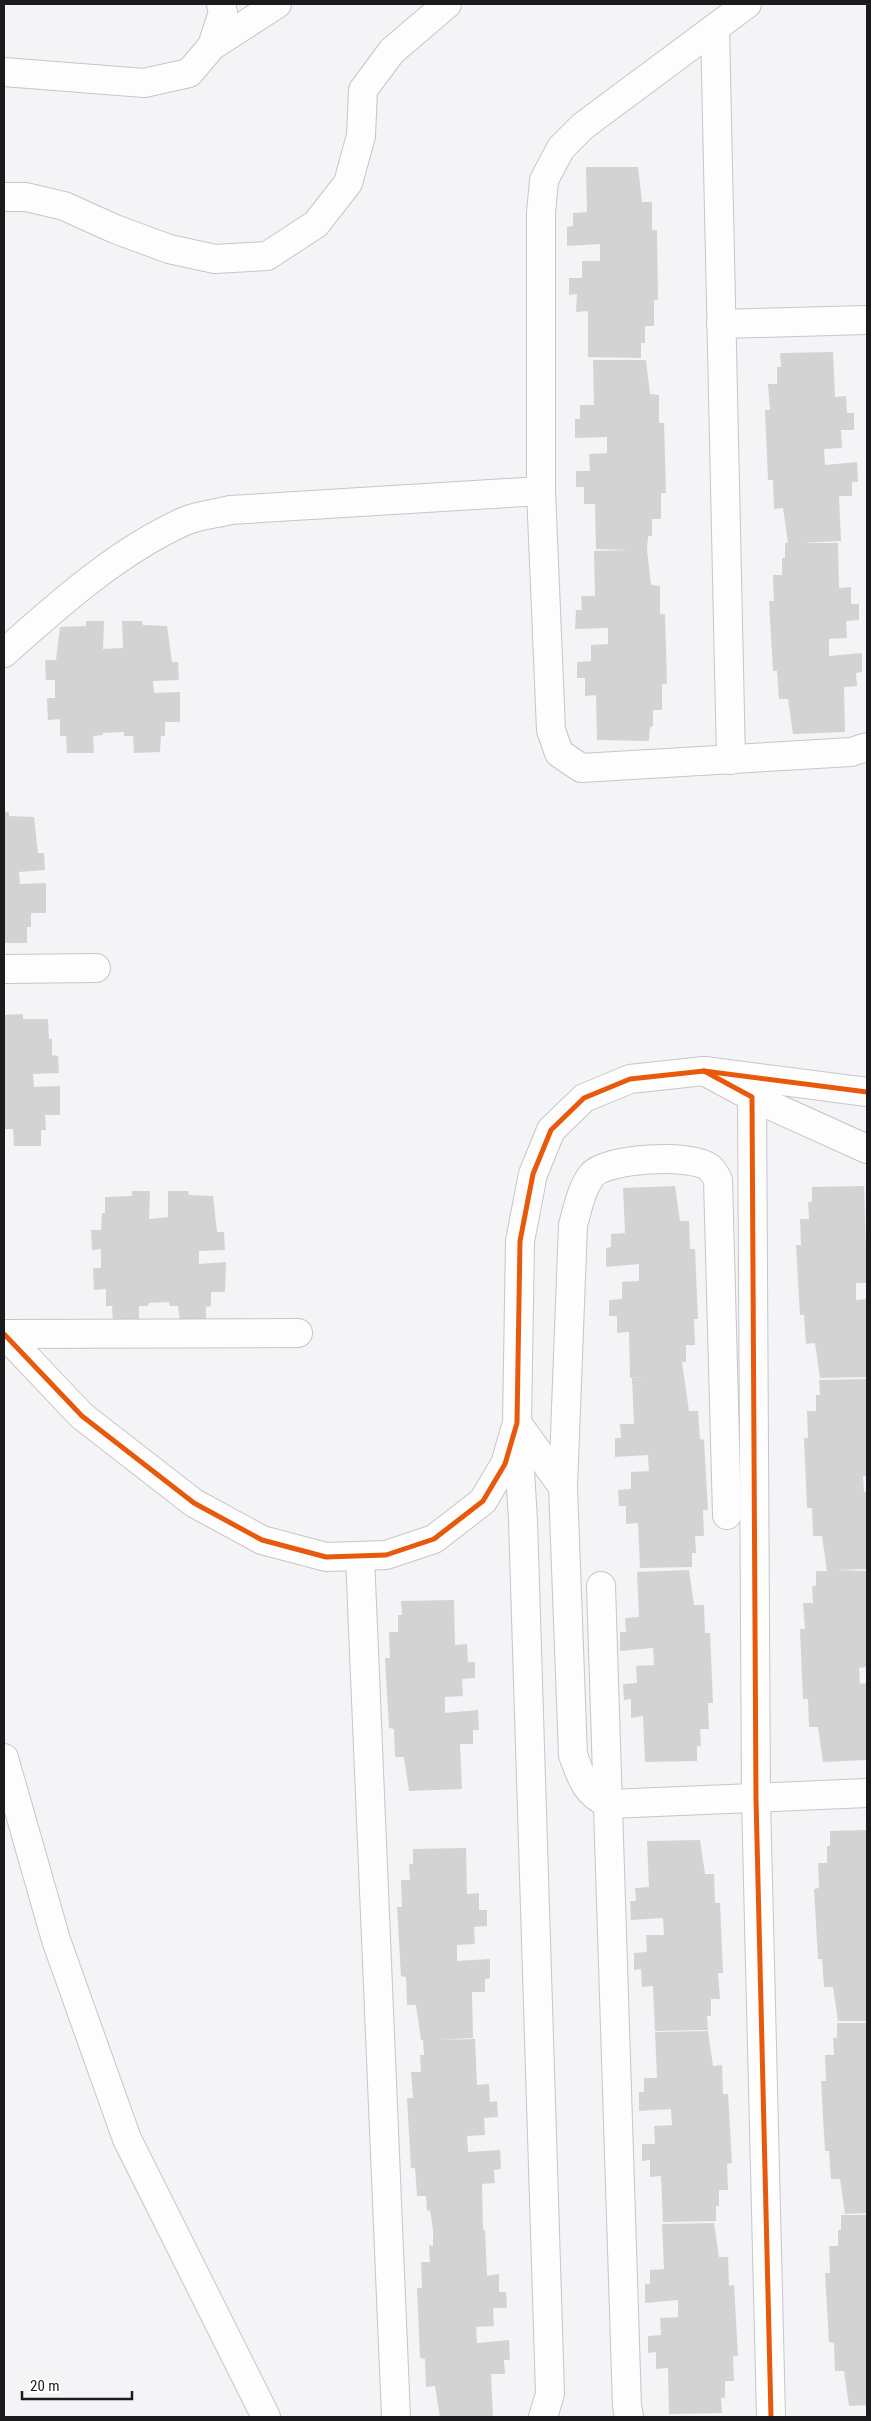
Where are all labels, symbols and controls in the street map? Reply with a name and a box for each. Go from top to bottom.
scale bar [22,2368,132,2400]
text: 20 m [30,2377,60,2395]

